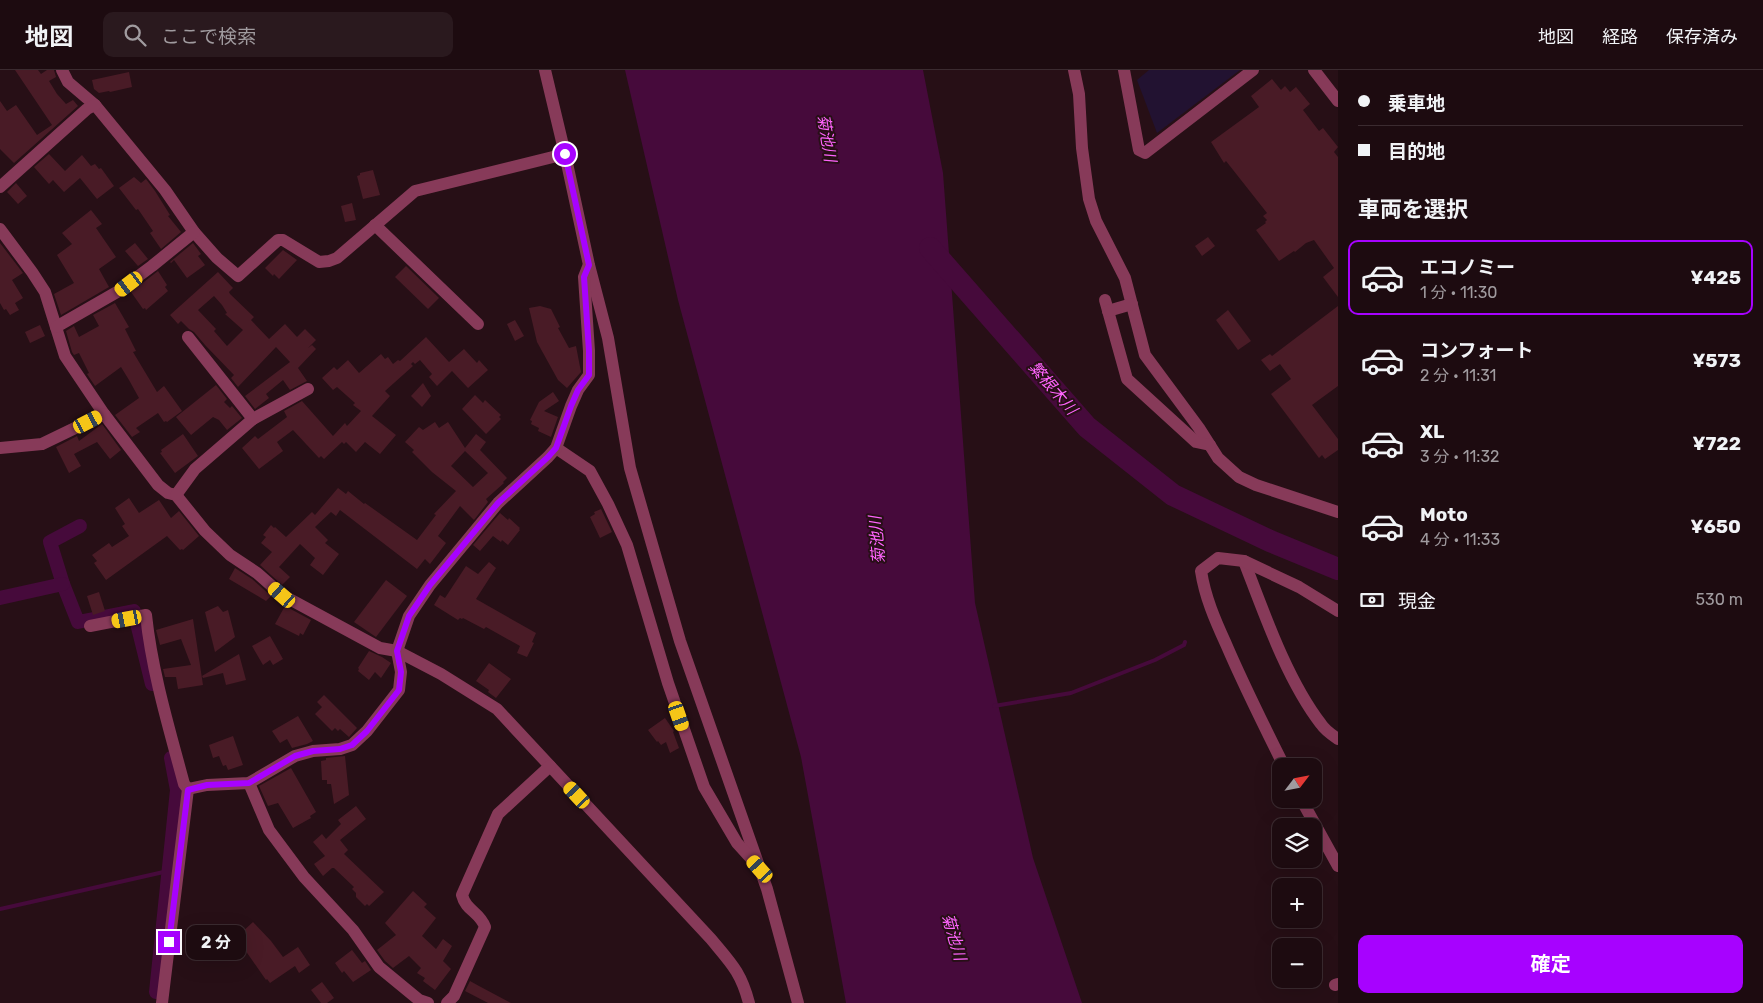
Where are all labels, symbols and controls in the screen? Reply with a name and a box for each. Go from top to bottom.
search box [103,12,453,57]
icon: search [121,21,149,49]
text: 地図 [25,23,73,51]
text: ここで検索 [161,25,256,48]
text: 地図 [1538,26,1574,48]
text: 経路 [1602,26,1638,48]
text: 保存済み [1666,26,1738,48]
text: 乗車地 [1388,92,1445,115]
water label: 菊池川 [814,113,840,165]
text: 目的地 [1388,140,1445,163]
route start [554,143,576,165]
text: 車両を選択 [1358,196,1468,223]
icon: car [1360,255,1405,300]
text: エコノミー [1420,256,1515,279]
text: ¥425 [1690,266,1741,289]
car [112,269,145,299]
text: 1 分 · 11:30 [1420,283,1497,302]
icon: car [1360,338,1405,383]
text: コンフォート [1420,339,1533,362]
text: ¥573 [1692,349,1741,372]
water label: 繁根木川 [1025,358,1082,420]
text: 2 分 · 11:31 [1420,366,1496,385]
car [71,409,104,435]
text: XL [1420,420,1444,443]
icon: car [1360,421,1405,466]
text: ¥722 [1692,432,1741,455]
text: 3 分 · 11:32 [1420,447,1499,466]
text: Moto [1420,503,1468,526]
icon: car [1360,504,1405,549]
water label: 菊池川 [865,513,889,565]
text: ¥650 [1690,515,1741,538]
text: 4 分 · 11:33 [1420,530,1500,549]
car [265,579,298,611]
icon: cash [1358,586,1386,614]
text: 現金 [1398,590,1436,613]
text: 530 m [1696,590,1743,609]
car [110,609,143,629]
car [667,699,690,733]
north arrow [1272,758,1322,808]
map controls [1272,758,1322,988]
car [561,779,592,811]
button: layers [1272,818,1322,868]
car [744,853,775,885]
button: + [1272,878,1322,928]
water label: 菊池川 [938,911,970,965]
callout: 2 分 [186,924,246,960]
route end [158,931,180,953]
text: 2 分 [201,933,231,952]
button: 確定 [1358,935,1743,993]
button: − [1272,938,1322,988]

